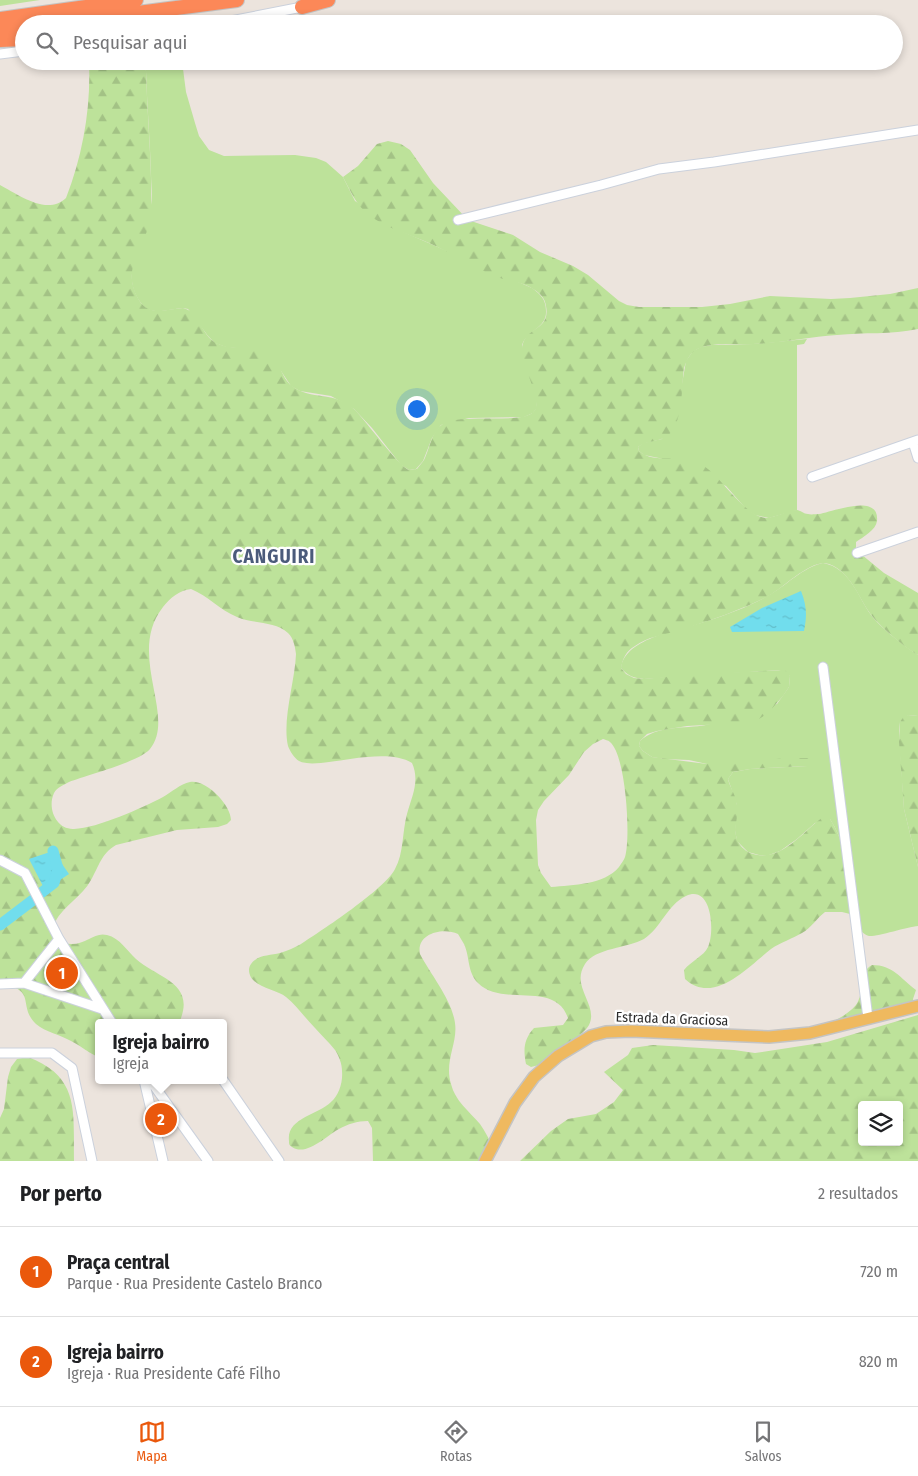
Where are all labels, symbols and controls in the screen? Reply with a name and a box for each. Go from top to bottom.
search box [15,15,903,70]
icon: search [33,29,61,57]
text: Pesquisar aqui [73,31,187,54]
your location [404,396,430,422]
district label: CANGUIRI [233,545,315,568]
pin: 1 [46,954,78,992]
street label: Estrada da Graciosa [615,1009,729,1029]
popup [95,1019,227,1084]
text: Igreja bairro [113,1031,209,1054]
text: Igreja [113,1054,149,1073]
pin: 2 [145,1100,177,1138]
map controls [858,1101,903,1146]
button: layers [858,1101,903,1146]
text: Por perto [20,1181,102,1207]
text: 2 resultados [818,1184,898,1203]
text: Praça central [67,1251,169,1274]
text: 1 [33,1262,39,1281]
text: 720 m [860,1262,898,1281]
text: Parque · Rua Presidente Castelo Branco [67,1274,322,1293]
text: Igreja bairro [67,1341,164,1364]
text: 2 [32,1352,40,1371]
text: 820 m [859,1352,898,1371]
text: Igreja · Rua Presidente Café Filho [67,1364,281,1383]
tab: Mapa [136,1418,167,1465]
tab: Rotas [440,1418,472,1465]
tab: Salvos [745,1418,782,1465]

